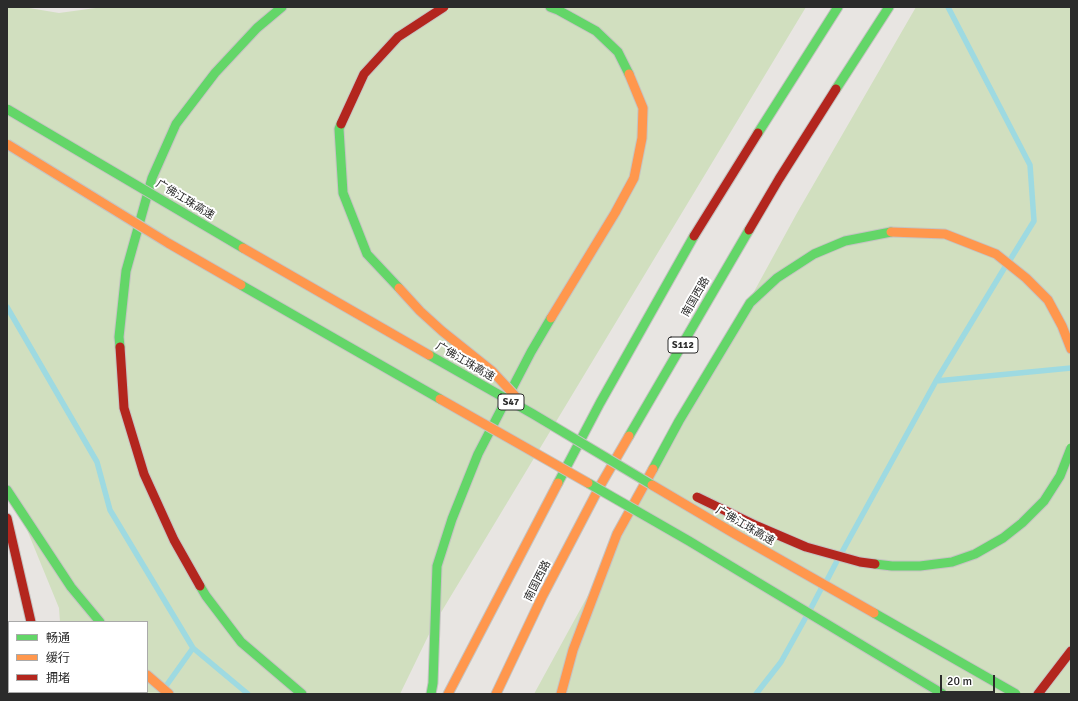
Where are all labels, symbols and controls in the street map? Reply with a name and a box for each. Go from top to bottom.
street label: 广佛江珠高速 [153,177,217,223]
street label: 南国西路 [679,275,713,319]
road number: S112 [668,337,698,353]
street label: 广佛江珠高速 [433,340,497,384]
road number: S47 [498,394,524,410]
street label: 广佛江珠高速 [713,504,777,548]
street label: 南国西路 [522,558,554,604]
legend [8,621,148,693]
text: 畅通 [46,631,70,646]
text: 缓行 [46,651,70,666]
scale bar [942,667,997,693]
text: 拥堵 [46,671,70,686]
text: 20 m [947,674,972,689]

